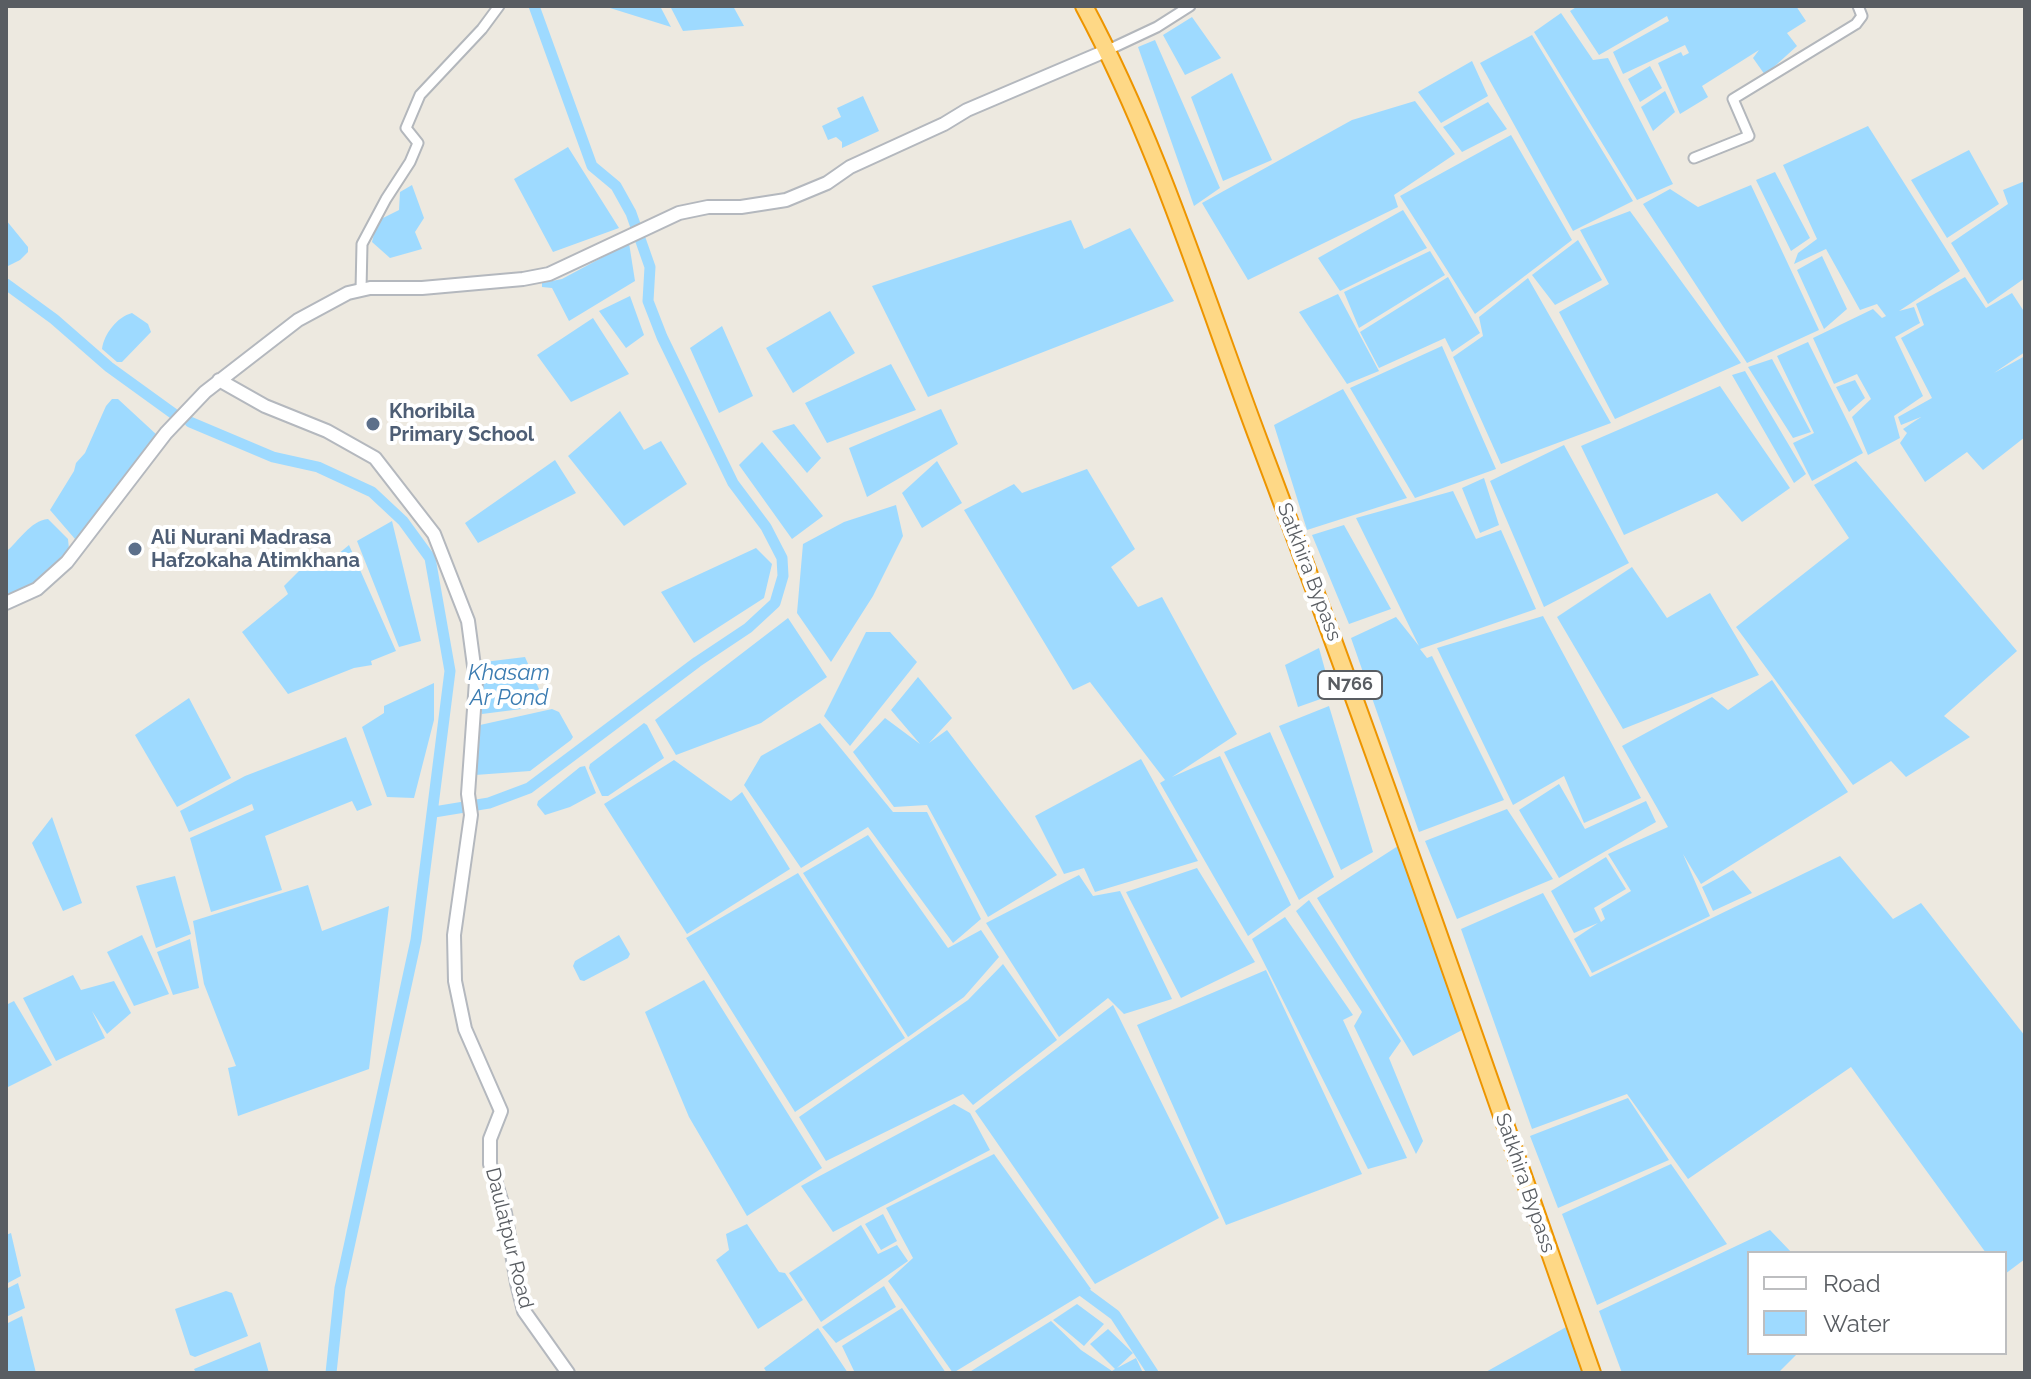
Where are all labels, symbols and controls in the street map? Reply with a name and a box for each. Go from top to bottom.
place label: Khoribila Primary School [389,400,534,447]
marker: Khoribila Primary School [364,415,382,433]
street label: Satkhira Bypass [1272,500,1346,644]
place label: Ali Nurani Madrasa Hafzokaha Atimkhana [151,526,360,573]
marker: Ali Nurani Madrasa Hafzokaha Atimkhana [126,540,144,558]
water label: Khasam Ar Pond [468,660,550,712]
road number: N766 [1318,671,1382,699]
street label: Satkhira Bypass [1490,1110,1560,1256]
street label: Daulatpur Road [480,1165,538,1311]
legend [1747,1251,2007,1355]
text: Road [1823,1269,1881,1298]
text: Water [1823,1309,1890,1338]

